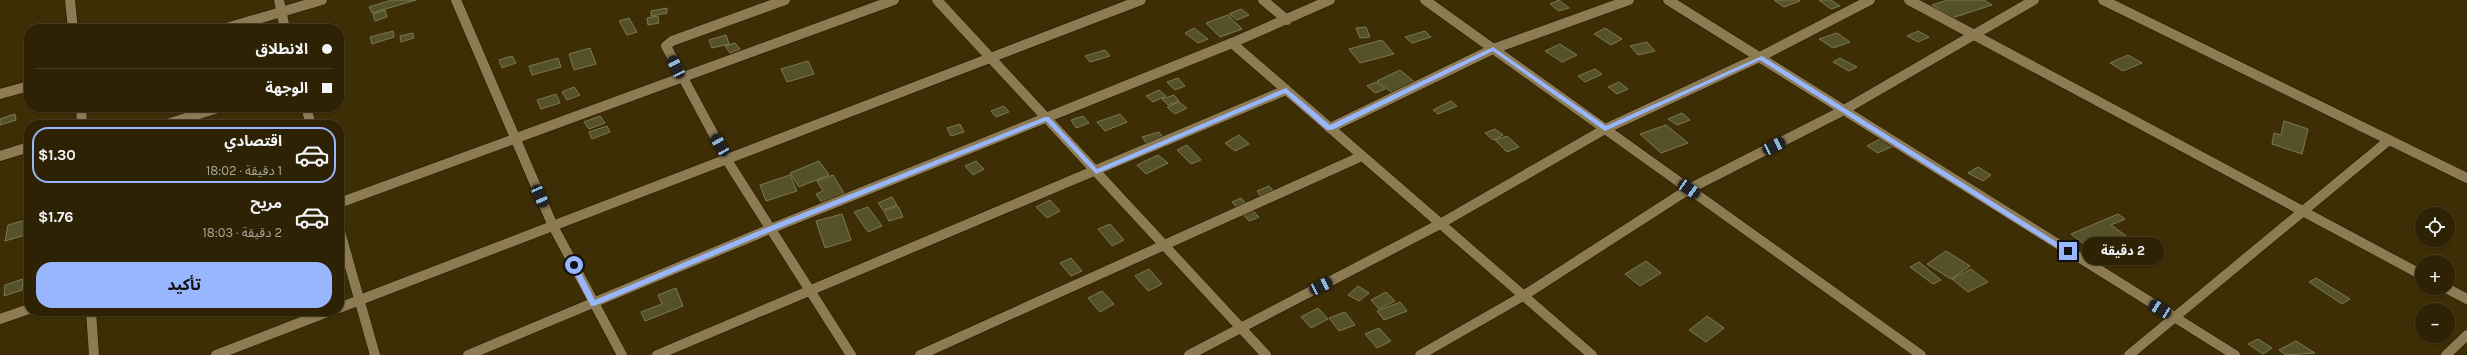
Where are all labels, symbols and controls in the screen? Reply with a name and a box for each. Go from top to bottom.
text: الانطلاق [256,40,308,58]
car [665,54,687,80]
text: الوجهة [265,79,308,97]
text: اقتصادي [224,132,282,150]
car [709,132,731,158]
car [1761,135,1787,157]
icon: car [294,137,330,173]
text: $1.30 [38,146,76,164]
text: 1 دقيقة · 18:02 [206,163,282,178]
car [1676,177,1702,201]
car [530,183,550,209]
text: مريح [250,194,282,212]
icon: car [294,199,330,235]
map controls [2415,207,2455,343]
button: locate [2415,207,2455,247]
text: $1.76 [38,208,73,226]
text: 2 دقيقة · 18:03 [203,225,282,240]
callout: 2 دقيقة [2082,237,2164,265]
route end [2059,242,2077,260]
text: 2 دقيقة [2101,243,2145,258]
button: + [2415,255,2455,295]
route start [565,256,583,274]
button: تأكيد [36,262,332,308]
car [1308,275,1334,297]
car [2147,298,2173,320]
button: − [2415,303,2455,343]

